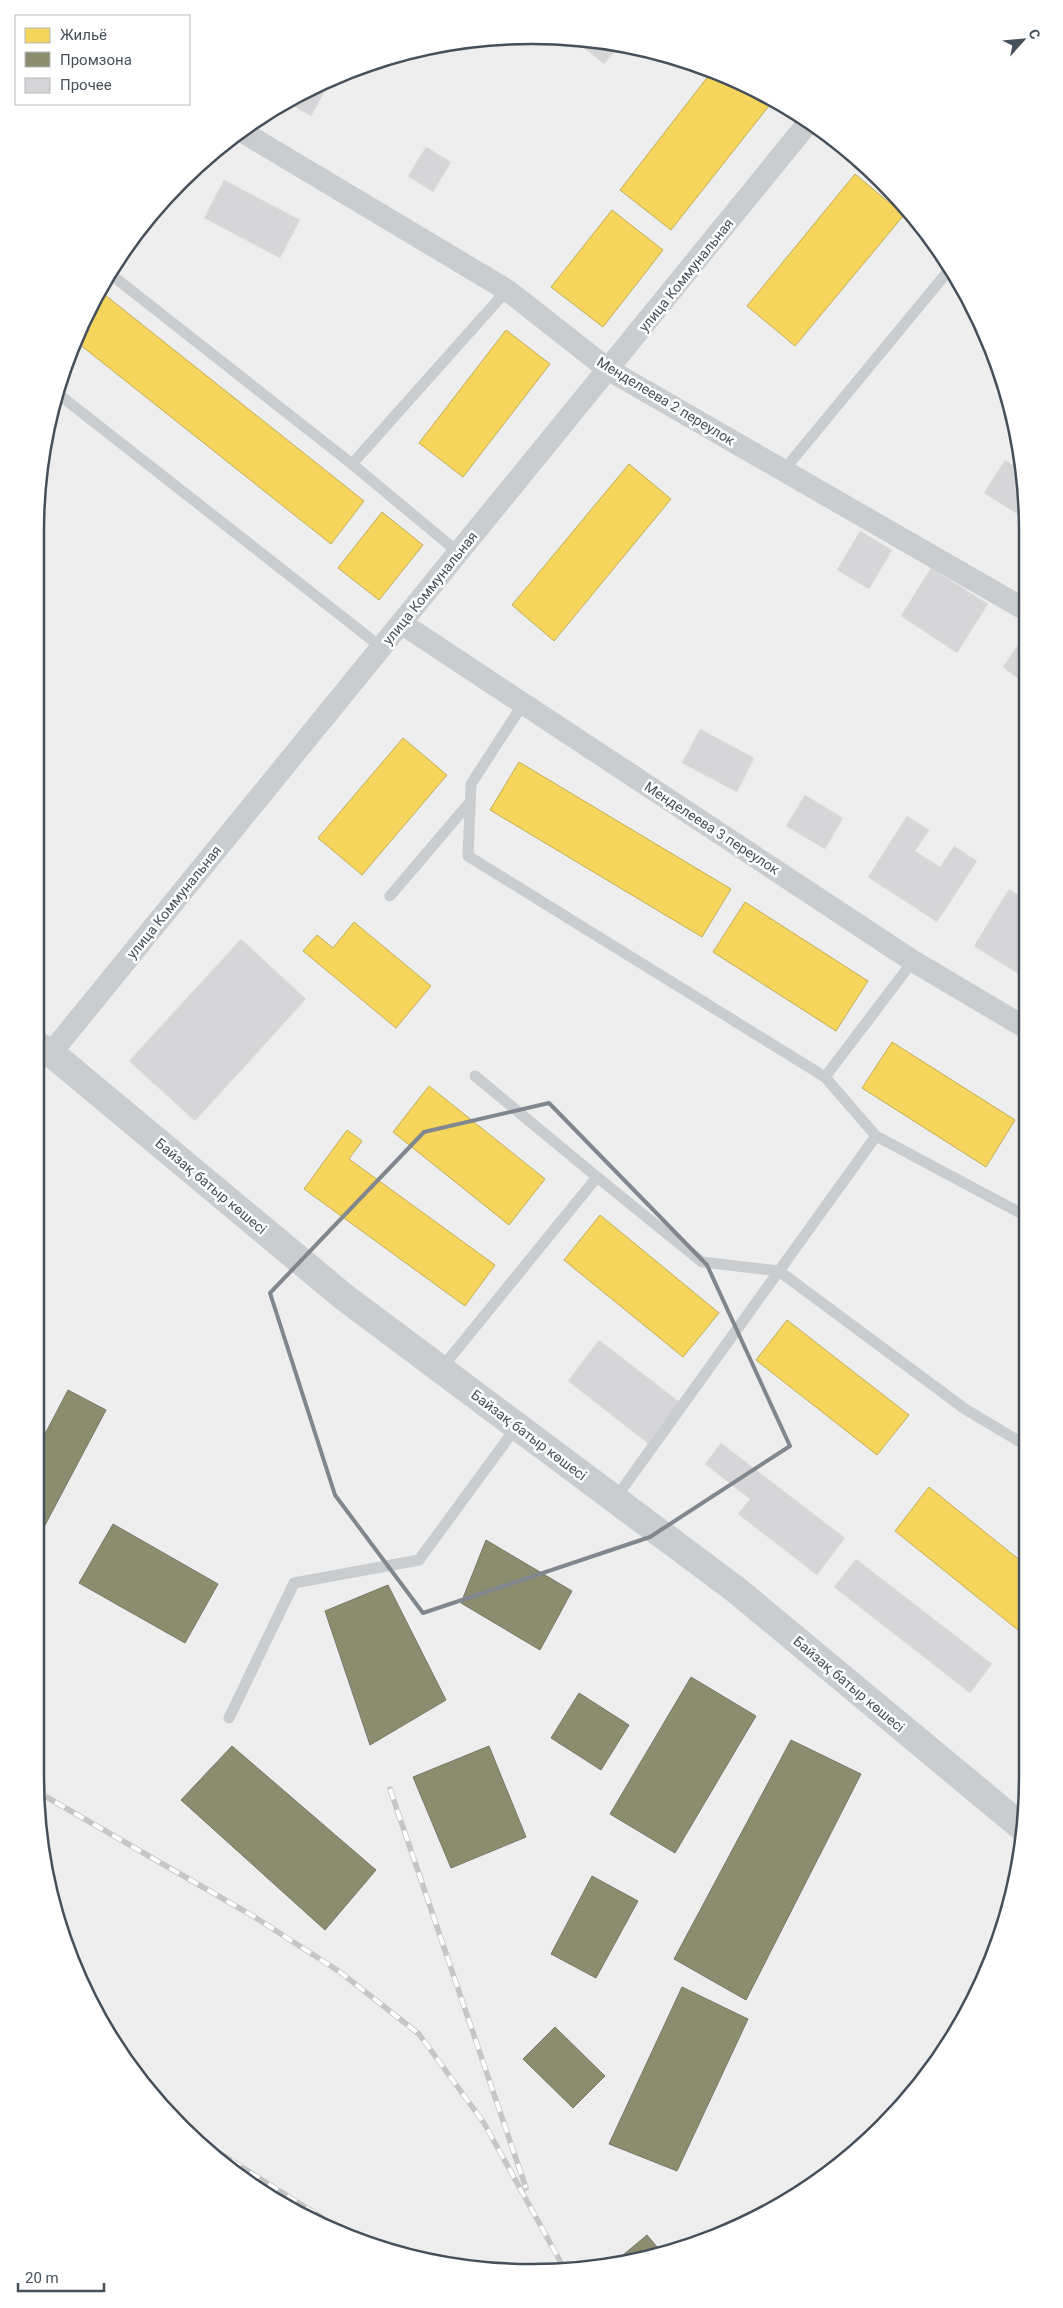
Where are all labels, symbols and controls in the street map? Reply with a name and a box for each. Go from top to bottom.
legend [15,15,190,105]
north arrow [998,15,1048,65]
text: Жильё [60,26,107,44]
text: С [1025,26,1044,42]
text: Промзона [60,51,132,69]
text: Прочее [60,76,112,94]
street label: улица Коммунальная [635,215,737,335]
street label: Менделеева 2 переулок [594,354,738,449]
street label: улица Коммунальная [379,528,481,648]
street label: Менделеева 3 переулок [642,778,783,878]
street label: улица Коммунальная [123,842,225,962]
street label: Байзақ батыр көшесі [152,1135,270,1237]
street label: Байзақ батыр көшесі [468,1386,590,1484]
street label: Байзақ батыр көшесі [790,1633,908,1735]
scale bar [18,2260,104,2292]
text: 20 m [25,2269,59,2287]

